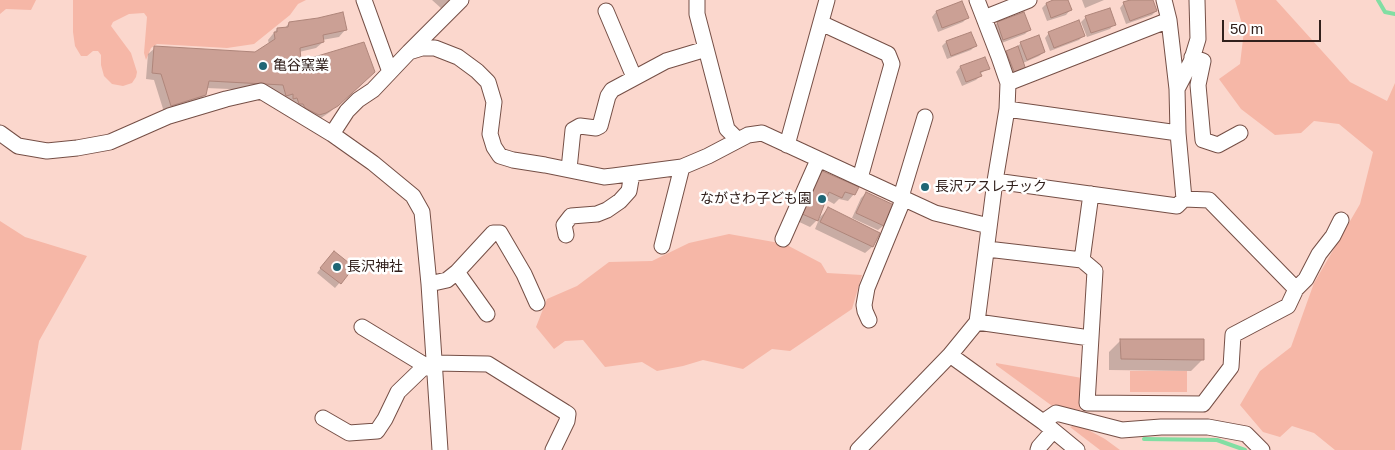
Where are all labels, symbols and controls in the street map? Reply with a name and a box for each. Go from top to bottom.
scale bar [1225,10,1324,42]
text: 50 m [1230,20,1263,37]
place label: 亀谷窯業 [273,58,329,74]
marker: 亀谷窯業 [257,60,269,72]
place label: 長沢アスレチック [935,179,1047,195]
marker: 長沢アスレチック [919,181,931,193]
place label: ながさわ子ども園 [700,191,812,207]
marker: ながさわ子ども園 [816,193,828,205]
place label: 長沢神社 [347,259,403,275]
marker: 長沢神社 [331,261,343,273]

